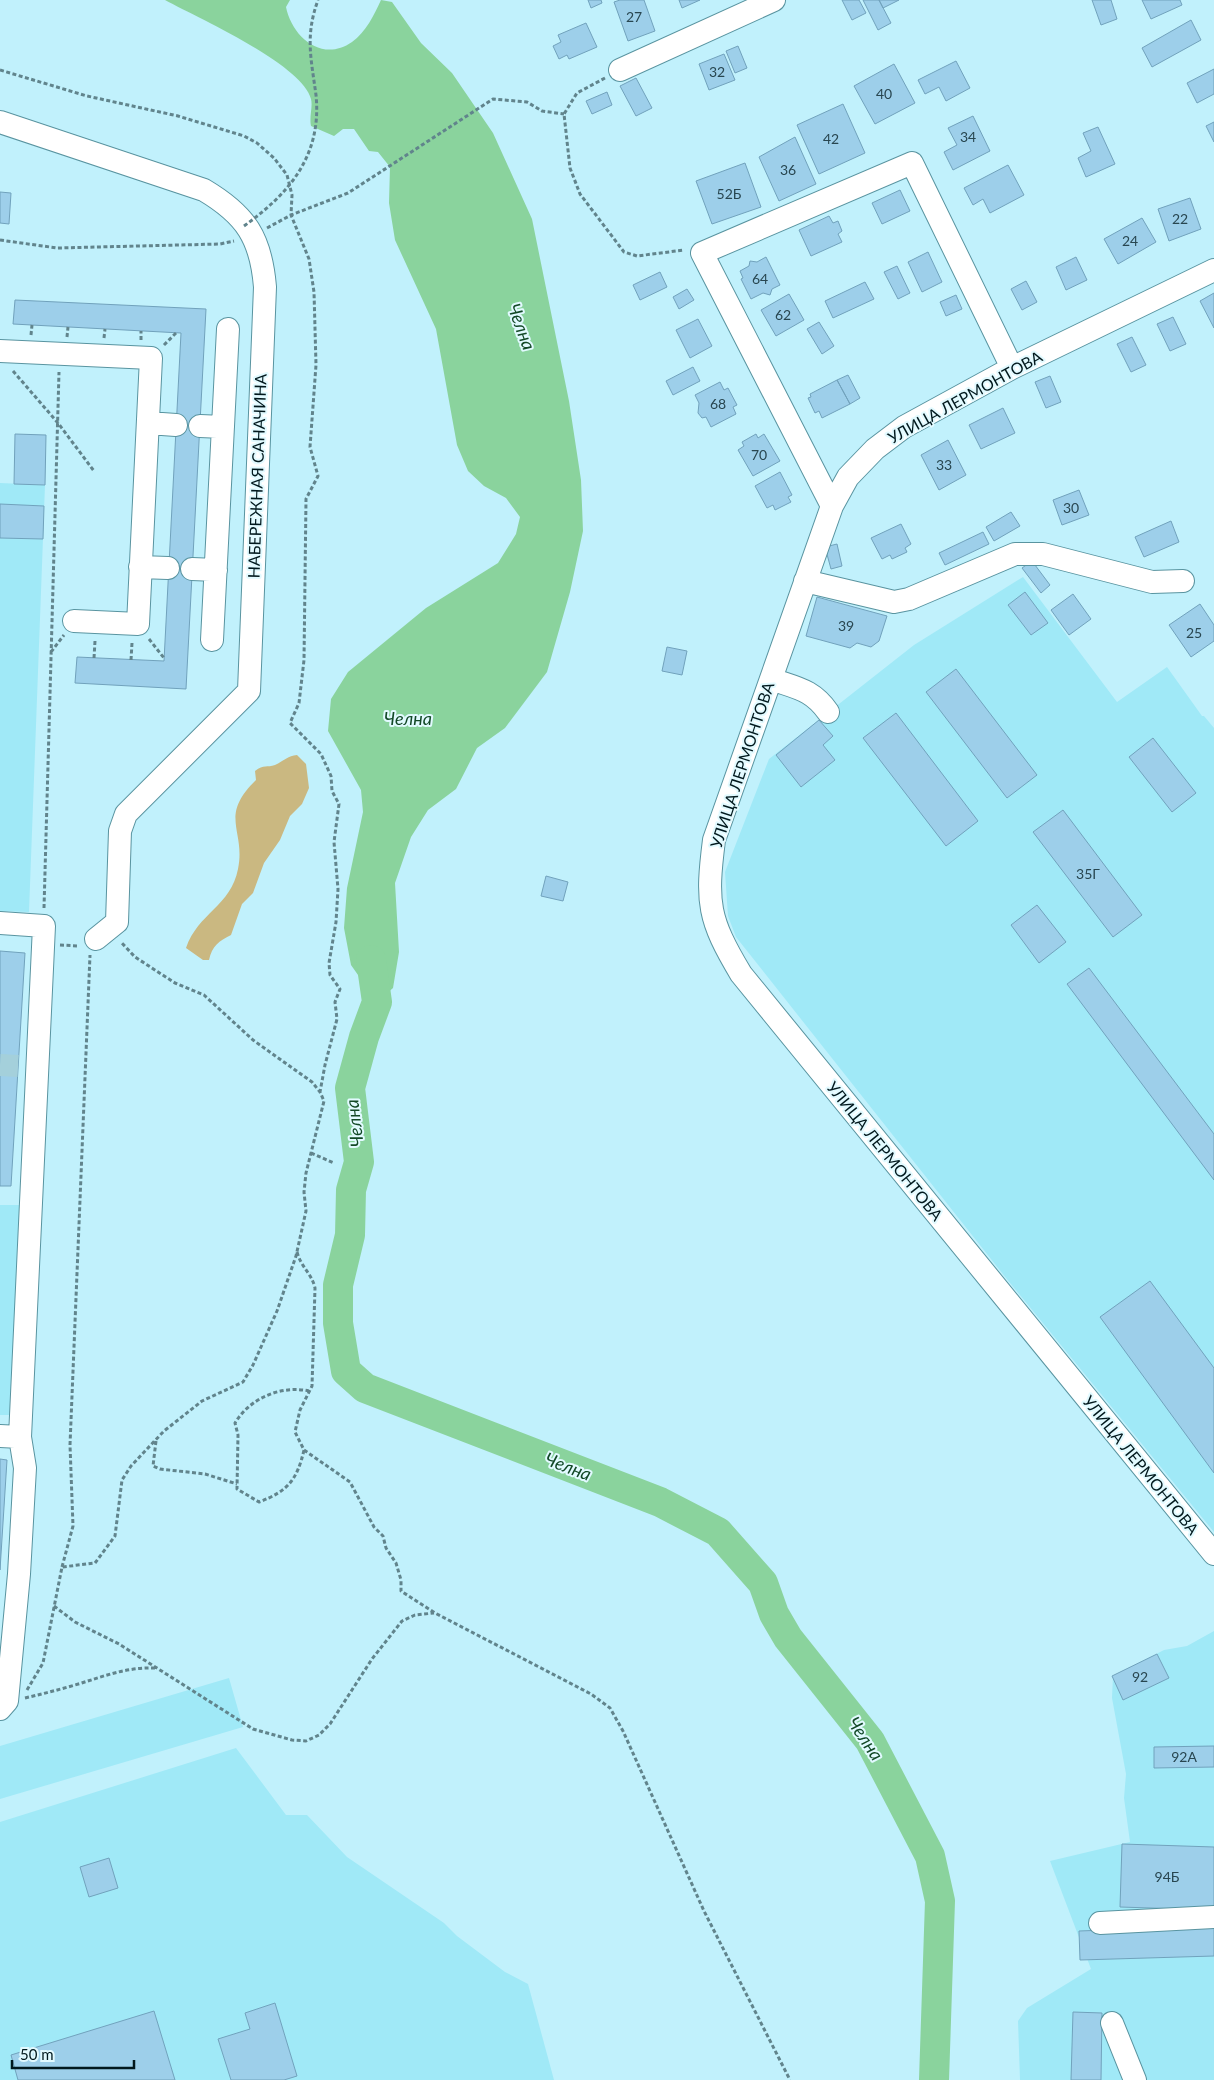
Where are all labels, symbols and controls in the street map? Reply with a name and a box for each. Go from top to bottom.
house number: 27 [626,8,642,25]
house number: 32 [709,63,725,80]
house number: 40 [876,85,892,102]
house number: 34 [960,128,976,145]
house number: 42 [823,130,839,147]
house number: 36 [780,161,796,178]
house number: 52Б [717,185,742,202]
house number: 22 [1172,210,1188,227]
house number: 24 [1122,232,1138,249]
house number: 64 [752,270,768,287]
water label: Челна [503,300,540,353]
house number: 62 [775,306,791,323]
street label: УЛИЦА ЛЕРМОНТОВА [884,346,1045,447]
street label: НАБЕРЕЖНАЯ САНАЧИНА [243,373,270,579]
house number: 68 [710,395,726,412]
house number: 70 [751,446,767,463]
house number: 33 [936,456,952,473]
house number: 30 [1063,499,1079,516]
house number: 39 [838,617,854,634]
house number: 25 [1186,624,1202,641]
street label: УЛИЦА ЛЕРМОНТОВА [706,679,777,850]
water label: Челна [384,707,432,729]
house number: 35Г [1076,865,1100,882]
street label: УЛИЦА ЛЕРМОНТОВА [823,1077,947,1224]
water label: Челна [340,1098,368,1148]
street label: УЛИЦА ЛЕРМОНТОВА [1079,1391,1203,1538]
water label: Челна [542,1447,595,1485]
house number: 92 [1132,1668,1148,1685]
water label: Челна [843,1712,888,1764]
house number: 92А [1171,1748,1197,1765]
house number: 94Б [1155,1868,1180,1885]
scale bar [12,2038,135,2070]
text: 50 m [20,2045,54,2063]

